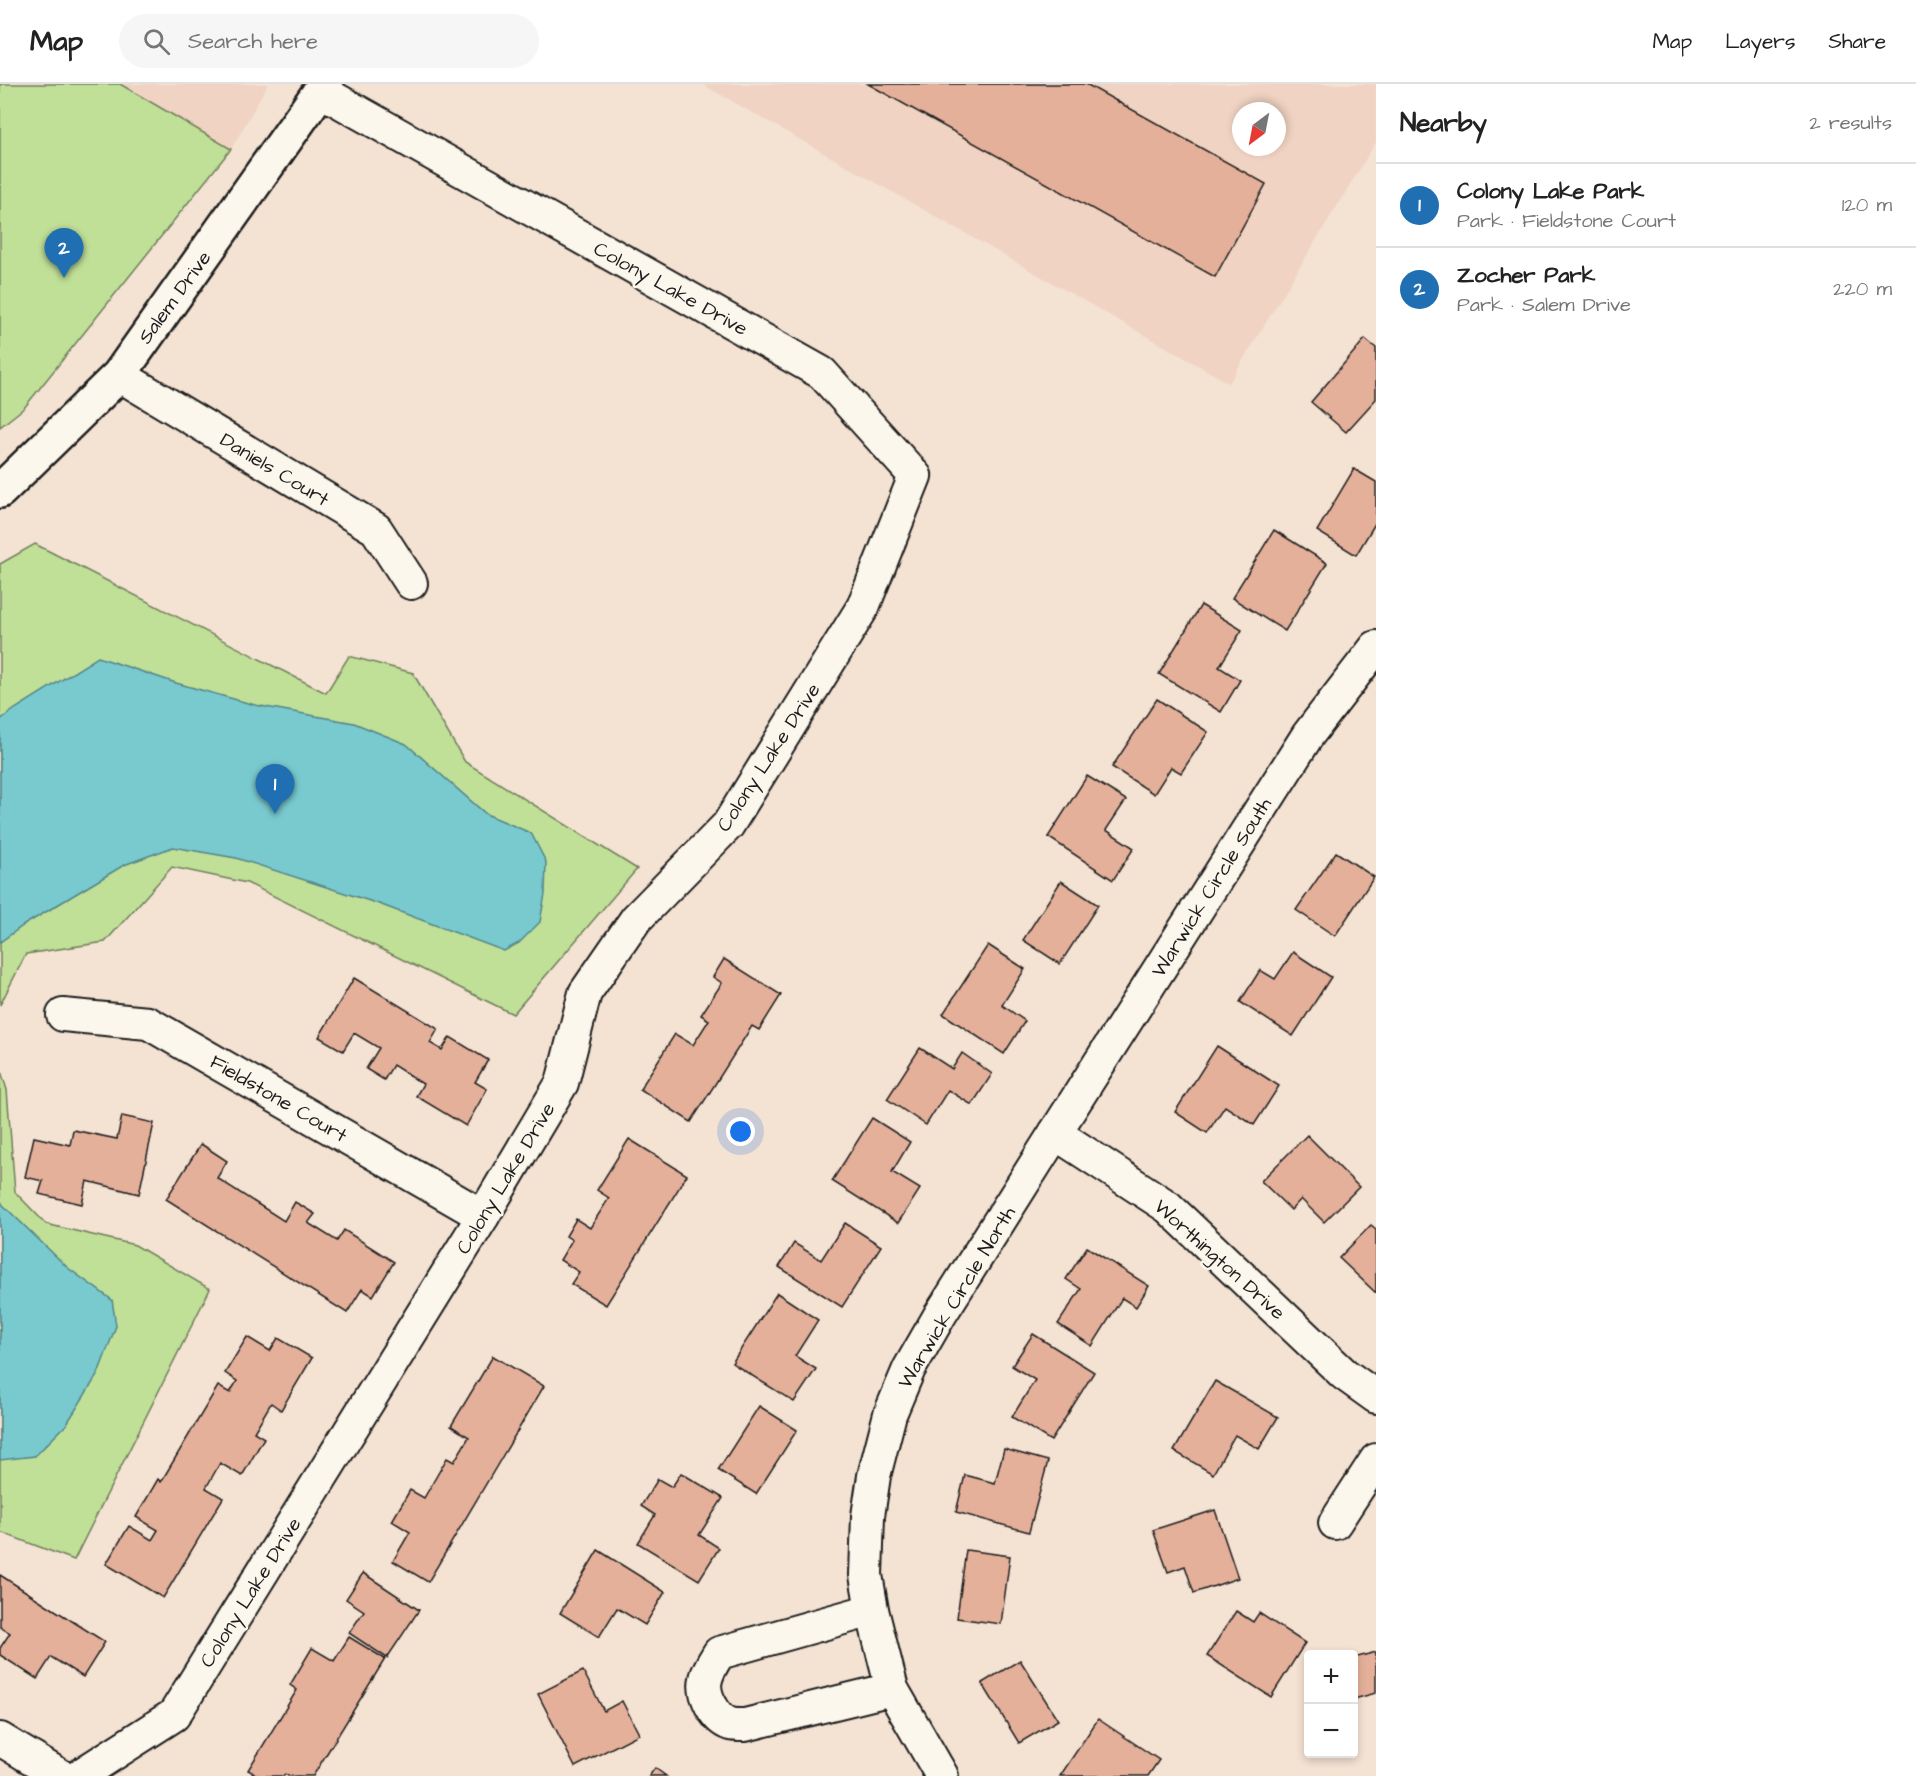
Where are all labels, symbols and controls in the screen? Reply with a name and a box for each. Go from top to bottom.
search box [119,14,539,68]
text: Map [30,22,83,61]
icon: search [140,25,173,58]
text: Search here [188,26,318,57]
text: Map [1652,27,1692,56]
text: Layers [1725,27,1795,56]
text: Share [1828,27,1886,56]
north arrow [1232,102,1286,156]
text: Nearby [1400,105,1487,141]
text: 2 results [1809,109,1892,137]
text: Colony Lake Park [1457,176,1644,207]
text: 1 [1418,191,1421,219]
text: 120 m [1842,191,1892,219]
text: Park · Fieldstone Court [1457,207,1676,235]
pin: 2 [44,228,84,278]
street label: Colony Lake Drive [588,235,753,344]
street label: Salem Drive [132,245,218,350]
text: Zocher Park [1457,260,1595,291]
text: 2 [1414,275,1425,303]
text: 220 m [1833,275,1892,303]
text: Park · Salem Drive [1457,291,1631,319]
street label: Daniels Court [215,426,334,514]
street label: Colony Lake Drive [710,678,828,838]
pin: 1 [256,764,294,814]
street label: Warwick Circle South [1145,792,1279,983]
street label: Fieldstone Court [205,1048,352,1149]
street label: Colony Lake Drive [450,1097,563,1260]
your location [726,1117,755,1146]
street label: Worthington Drive [1147,1193,1291,1327]
street label: Warwick Circle North [891,1201,1022,1394]
street label: Colony Lake Drive [193,1512,309,1673]
map controls [1304,1650,1358,1758]
button: + [1304,1650,1358,1704]
button: − [1304,1704,1358,1758]

